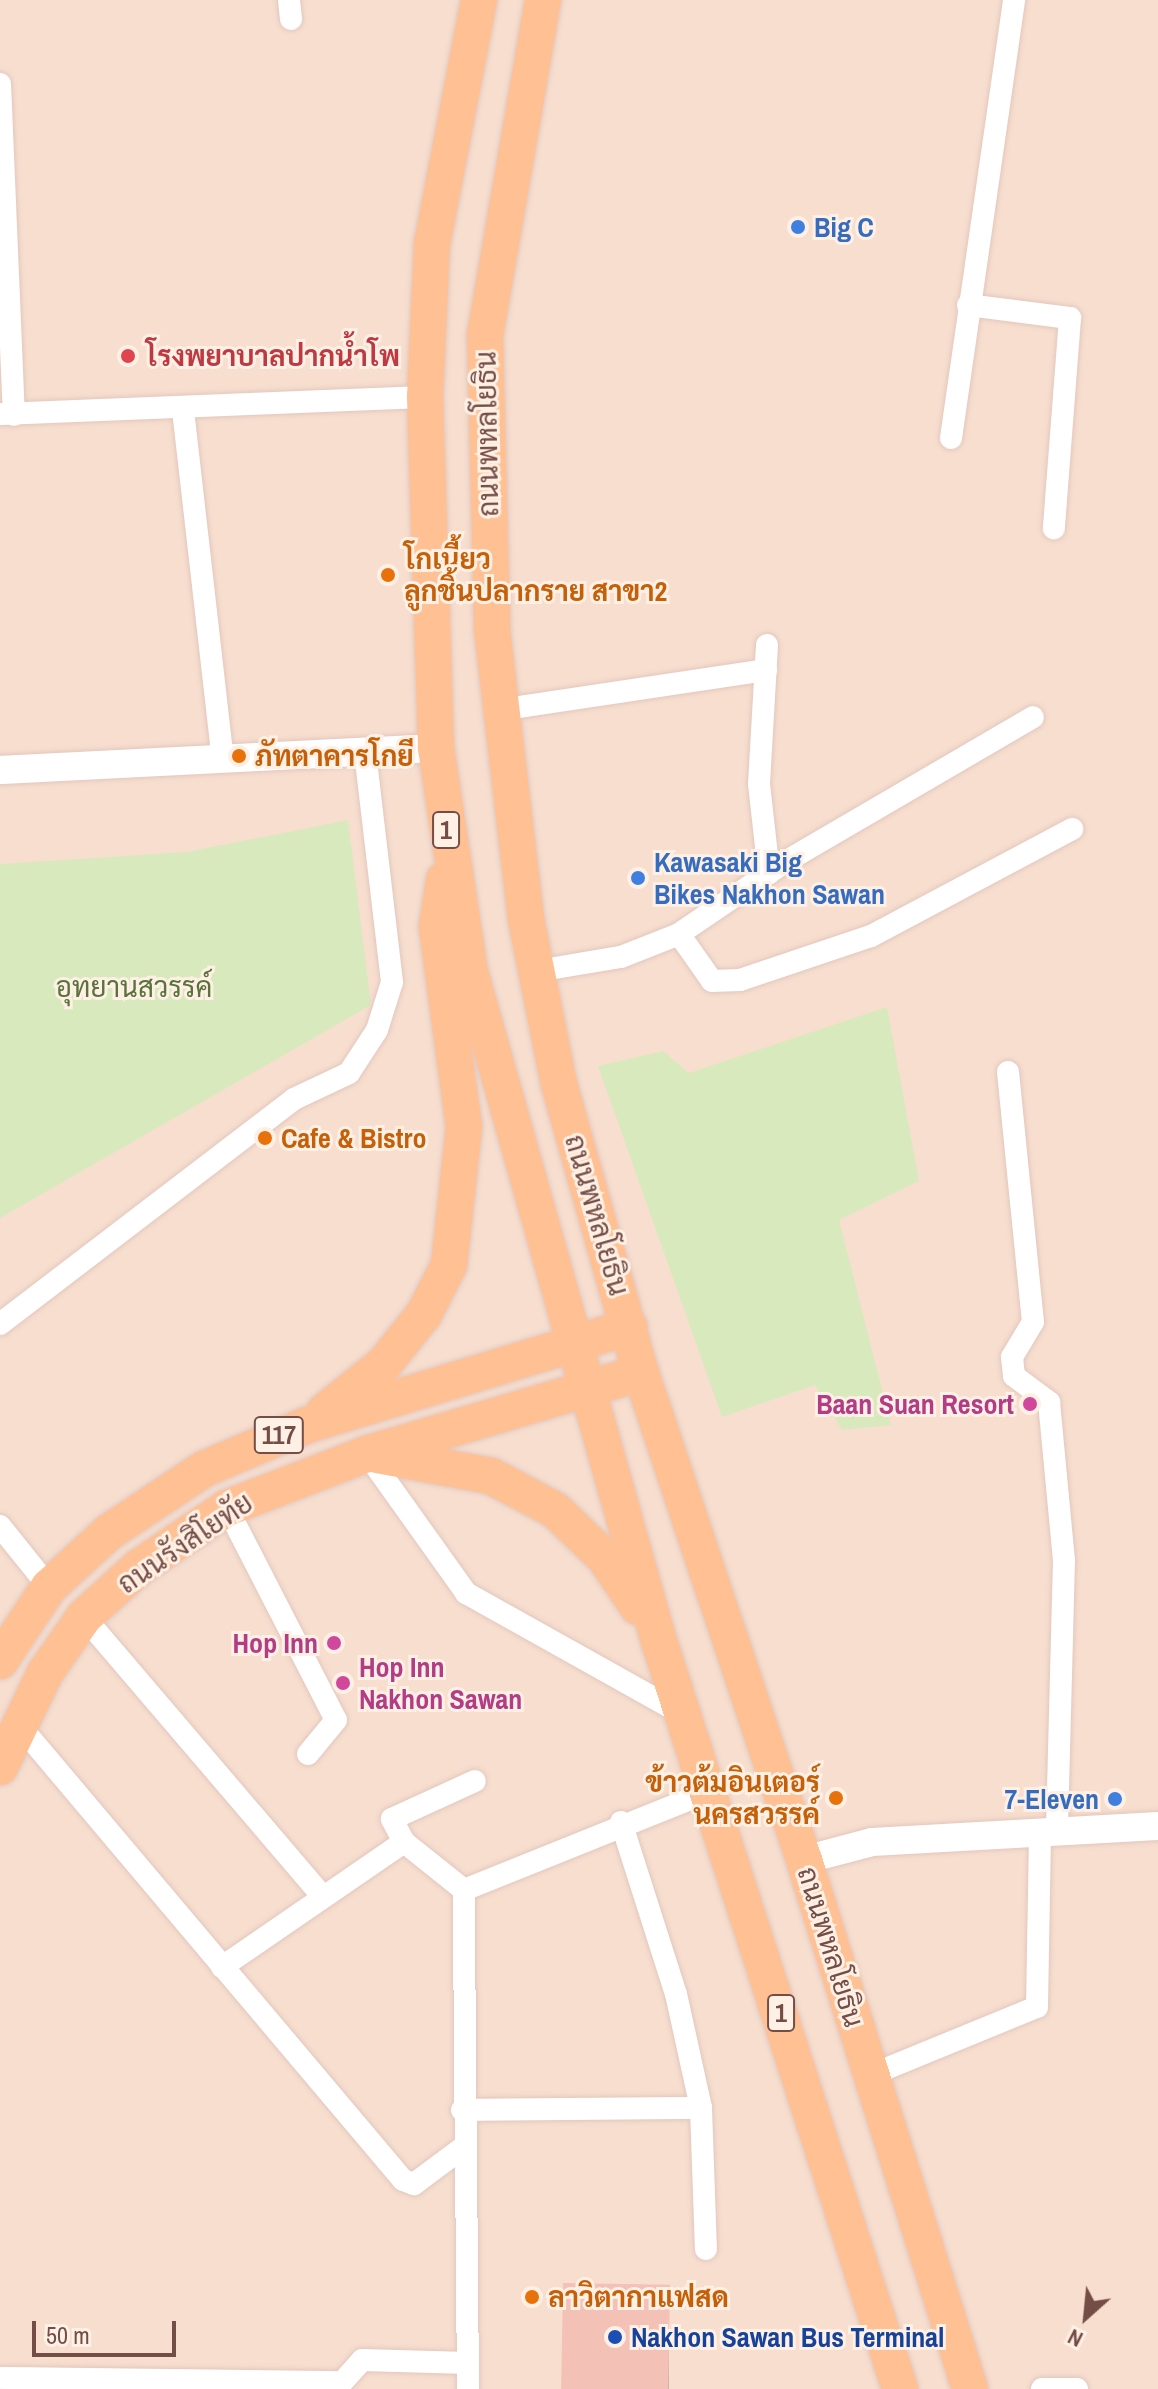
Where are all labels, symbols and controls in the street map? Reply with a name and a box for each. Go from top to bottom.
place label: Big C [814,210,874,244]
marker: Big C [789,218,807,236]
place label: โรงพยาบาลปากน้ำโพ [146,339,400,373]
marker: โรงพยาบาลปากน้ำโพ [117,345,139,367]
street label: ถนนพหลโยธิน [469,351,505,517]
place label: โกเนี้ยว ลูกชิ้นปลากราย สาขา2 [404,542,667,608]
marker: โกเนี้ยว ลูกชิ้นปลากราย สาขา2 [379,566,397,584]
place label: ภัทตาคารโกยี [255,739,414,773]
marker: ภัทตาคารโกยี [230,747,248,765]
road number: 1 [432,808,460,852]
place label: Kawasaki Big Bikes Nakhon Sawan [654,845,885,911]
marker: Kawasaki Big Bikes Nakhon Sawan [629,869,647,887]
park label: อุทยานสวรรค์ [56,970,212,1004]
place label: Cafe & Bistro [281,1121,426,1155]
marker: Cafe & Bistro [256,1129,274,1147]
street label: ถนนพหลโยธิน [558,1131,636,1299]
place label: Baan Suan Resort [816,1387,1014,1421]
marker: Baan Suan Resort [1021,1395,1039,1413]
road number: 117 [253,1413,305,1457]
street label: ถนนรังสิโยทัย [111,1486,259,1600]
place label: Hop Inn [233,1626,318,1660]
marker: Hop Inn [325,1634,343,1652]
place label: Hop Inn Nakhon Sawan [359,1650,522,1716]
marker: Hop Inn Nakhon Sawan [334,1674,352,1692]
place label: ข้าวต้มอินเตอร์ นครสวรรค์ [645,1765,820,1831]
place label: 7-Eleven [1005,1782,1099,1816]
marker: ข้าวต้มอินเตอร์ นครสวรรค์ [827,1789,845,1807]
marker: 7-Eleven [1106,1790,1124,1808]
street label: ถนนพหลโยธิน [791,1863,871,2031]
road number: 1 [767,1991,795,2035]
north arrow [1046,2277,1126,2357]
place label: ลาวิตากาแฟสด [548,2280,729,2314]
marker: ลาวิตากาแฟสด [523,2288,541,2306]
scale bar [36,2305,180,2355]
text: 50 m [46,2319,90,2351]
place label: Nakhon Sawan Bus Terminal [631,2320,944,2354]
text: N [1062,2322,1088,2355]
marker: Nakhon Sawan Bus Terminal [606,2328,624,2346]

